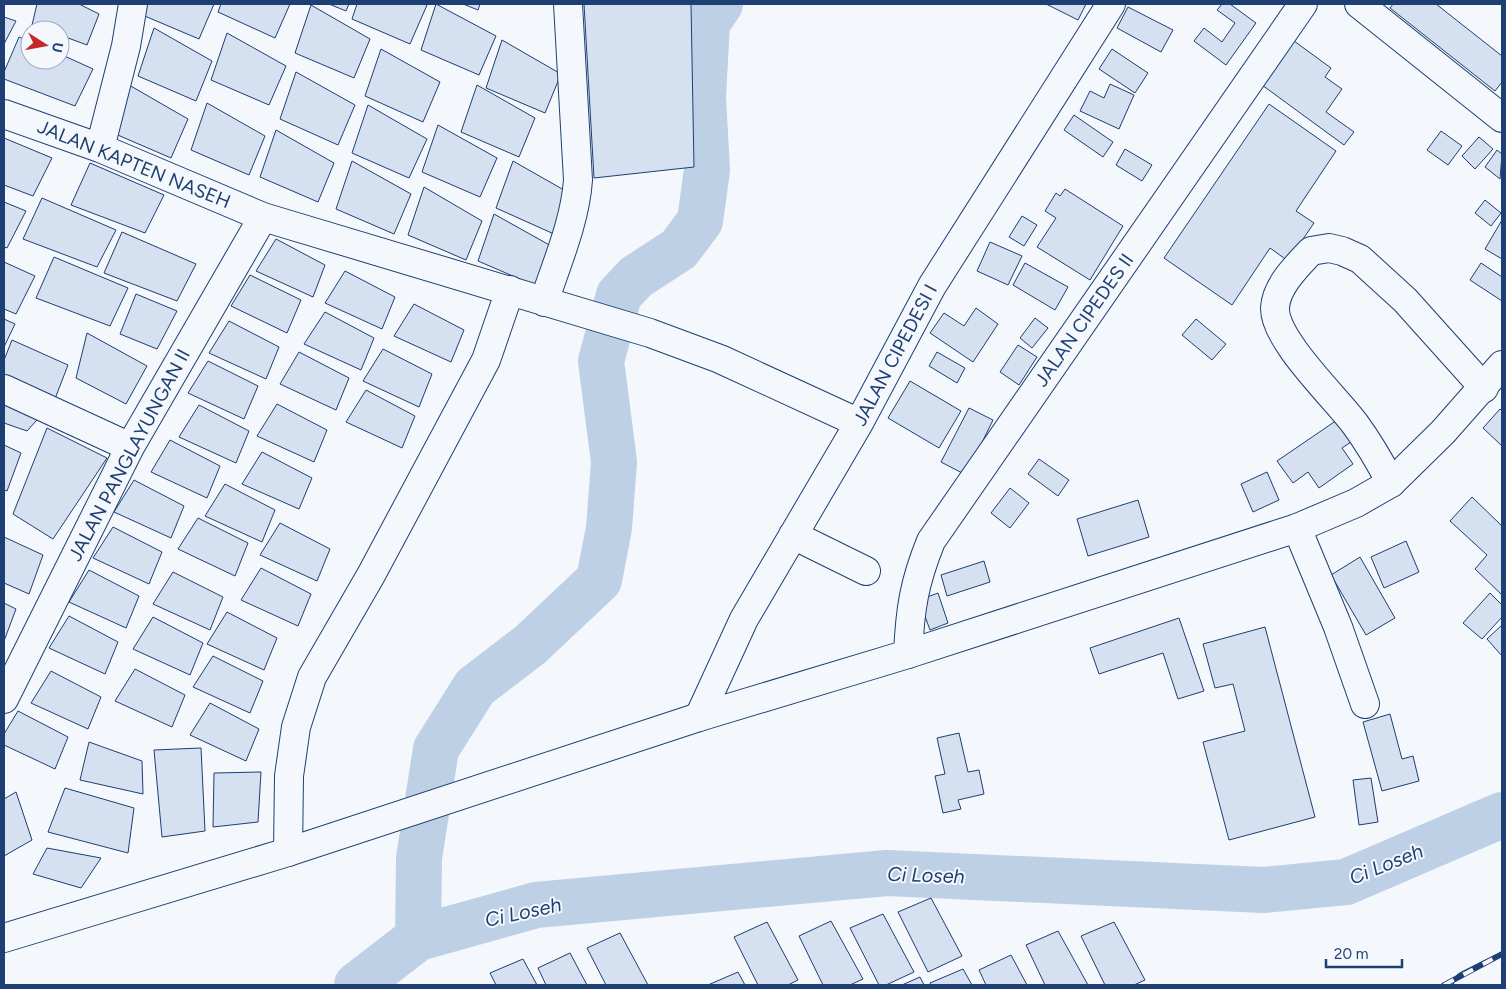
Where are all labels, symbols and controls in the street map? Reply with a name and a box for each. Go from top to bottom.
north arrow [20,20,70,70]
text: U [48,41,67,54]
street label: JALAN KAPTEN NASEH [34,115,234,213]
street label: JALAN CIPEDES II [1030,249,1138,391]
street label: JALAN CIPEDESI I [848,280,942,430]
street label: JALAN PANGLAYUNGAN II [63,345,195,565]
water label: Ci Loseh [1346,838,1426,890]
water label: Ci Loseh [887,862,965,888]
water label: Ci Loseh [483,892,563,932]
scale bar [1326,936,1402,968]
text: 20 m [1334,945,1368,963]

